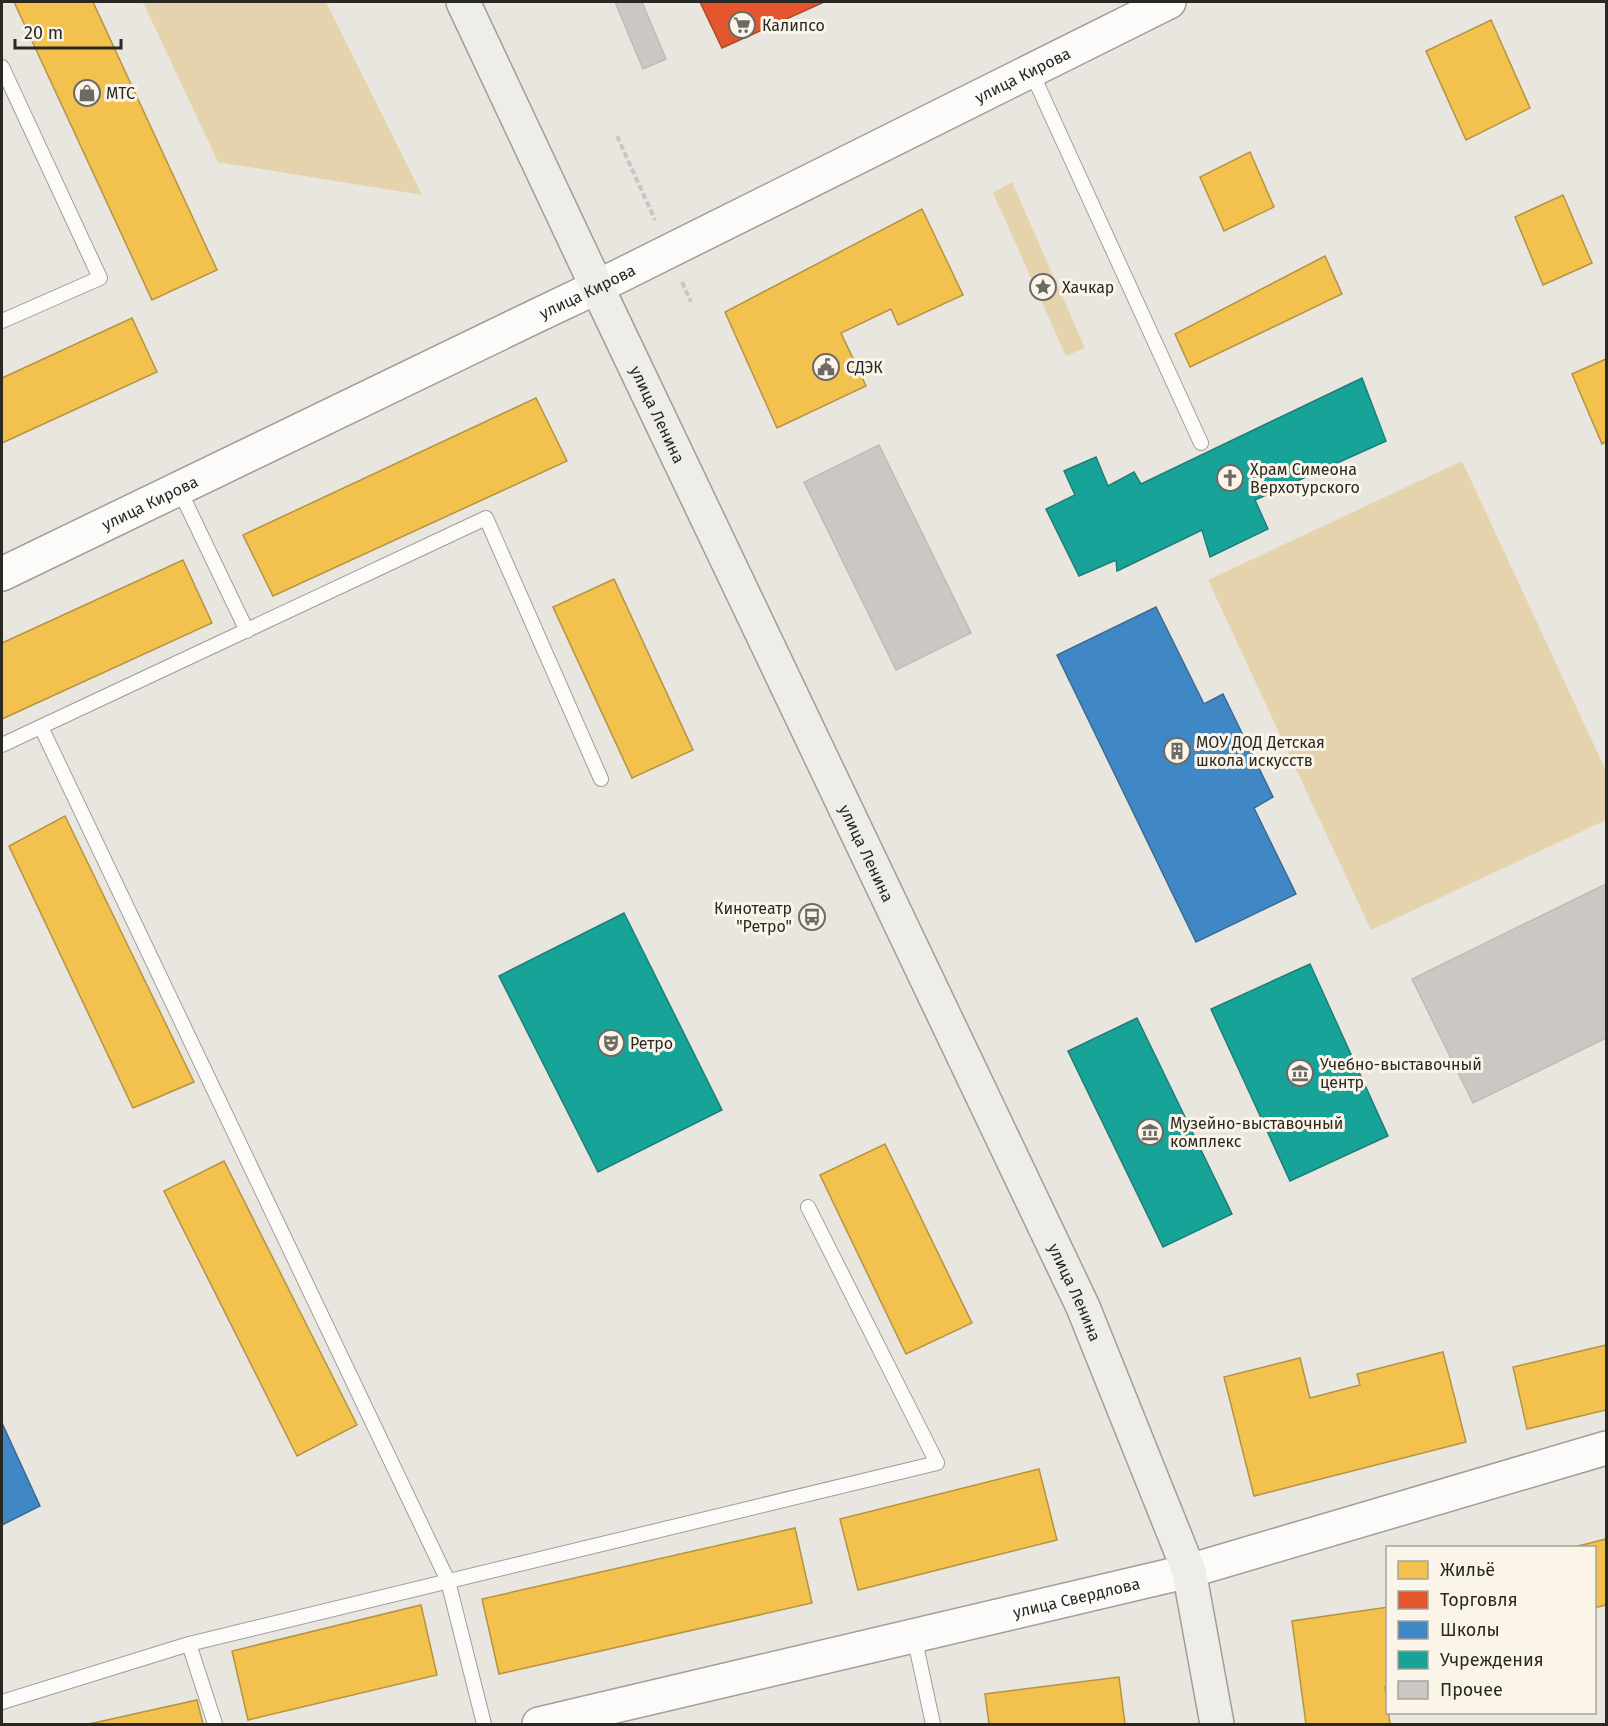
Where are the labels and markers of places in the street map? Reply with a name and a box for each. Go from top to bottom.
supermarket icon: Калипсо [727,10,757,40]
place label: Калипсо [762,16,825,35]
shop icon: МТС [72,78,102,108]
place label: МТС [106,84,135,103]
place icon: Хачкар [1028,272,1058,302]
place label: Хачкар [1062,278,1114,297]
public building icon: СДЭК [811,352,841,382]
place label: СДЭК [846,358,883,377]
place label: Храм Симеона Верхотурского [1250,460,1360,497]
church icon: Храм Симеона Верхотурского [1215,463,1245,493]
place label: МОУ ДОД Детская школа искусств [1196,733,1325,770]
building icon: МОУ ДОД Детская школа искусств [1162,736,1192,766]
place label: Кинотеатр "Ретро" [714,899,792,936]
bus stop icon: Кинотеатр "Ретро" [797,902,827,932]
theatre icon: Ретро [596,1028,626,1058]
place label: Ретро [630,1034,673,1053]
place label: Учебно-выставочный центр [1320,1055,1482,1092]
museum icon: Учебно-выставочный центр [1285,1058,1315,1088]
place label: Музейно-выставочный комплекс [1170,1114,1343,1151]
museum icon: Музейно-выставочный комплекс [1135,1117,1165,1147]

